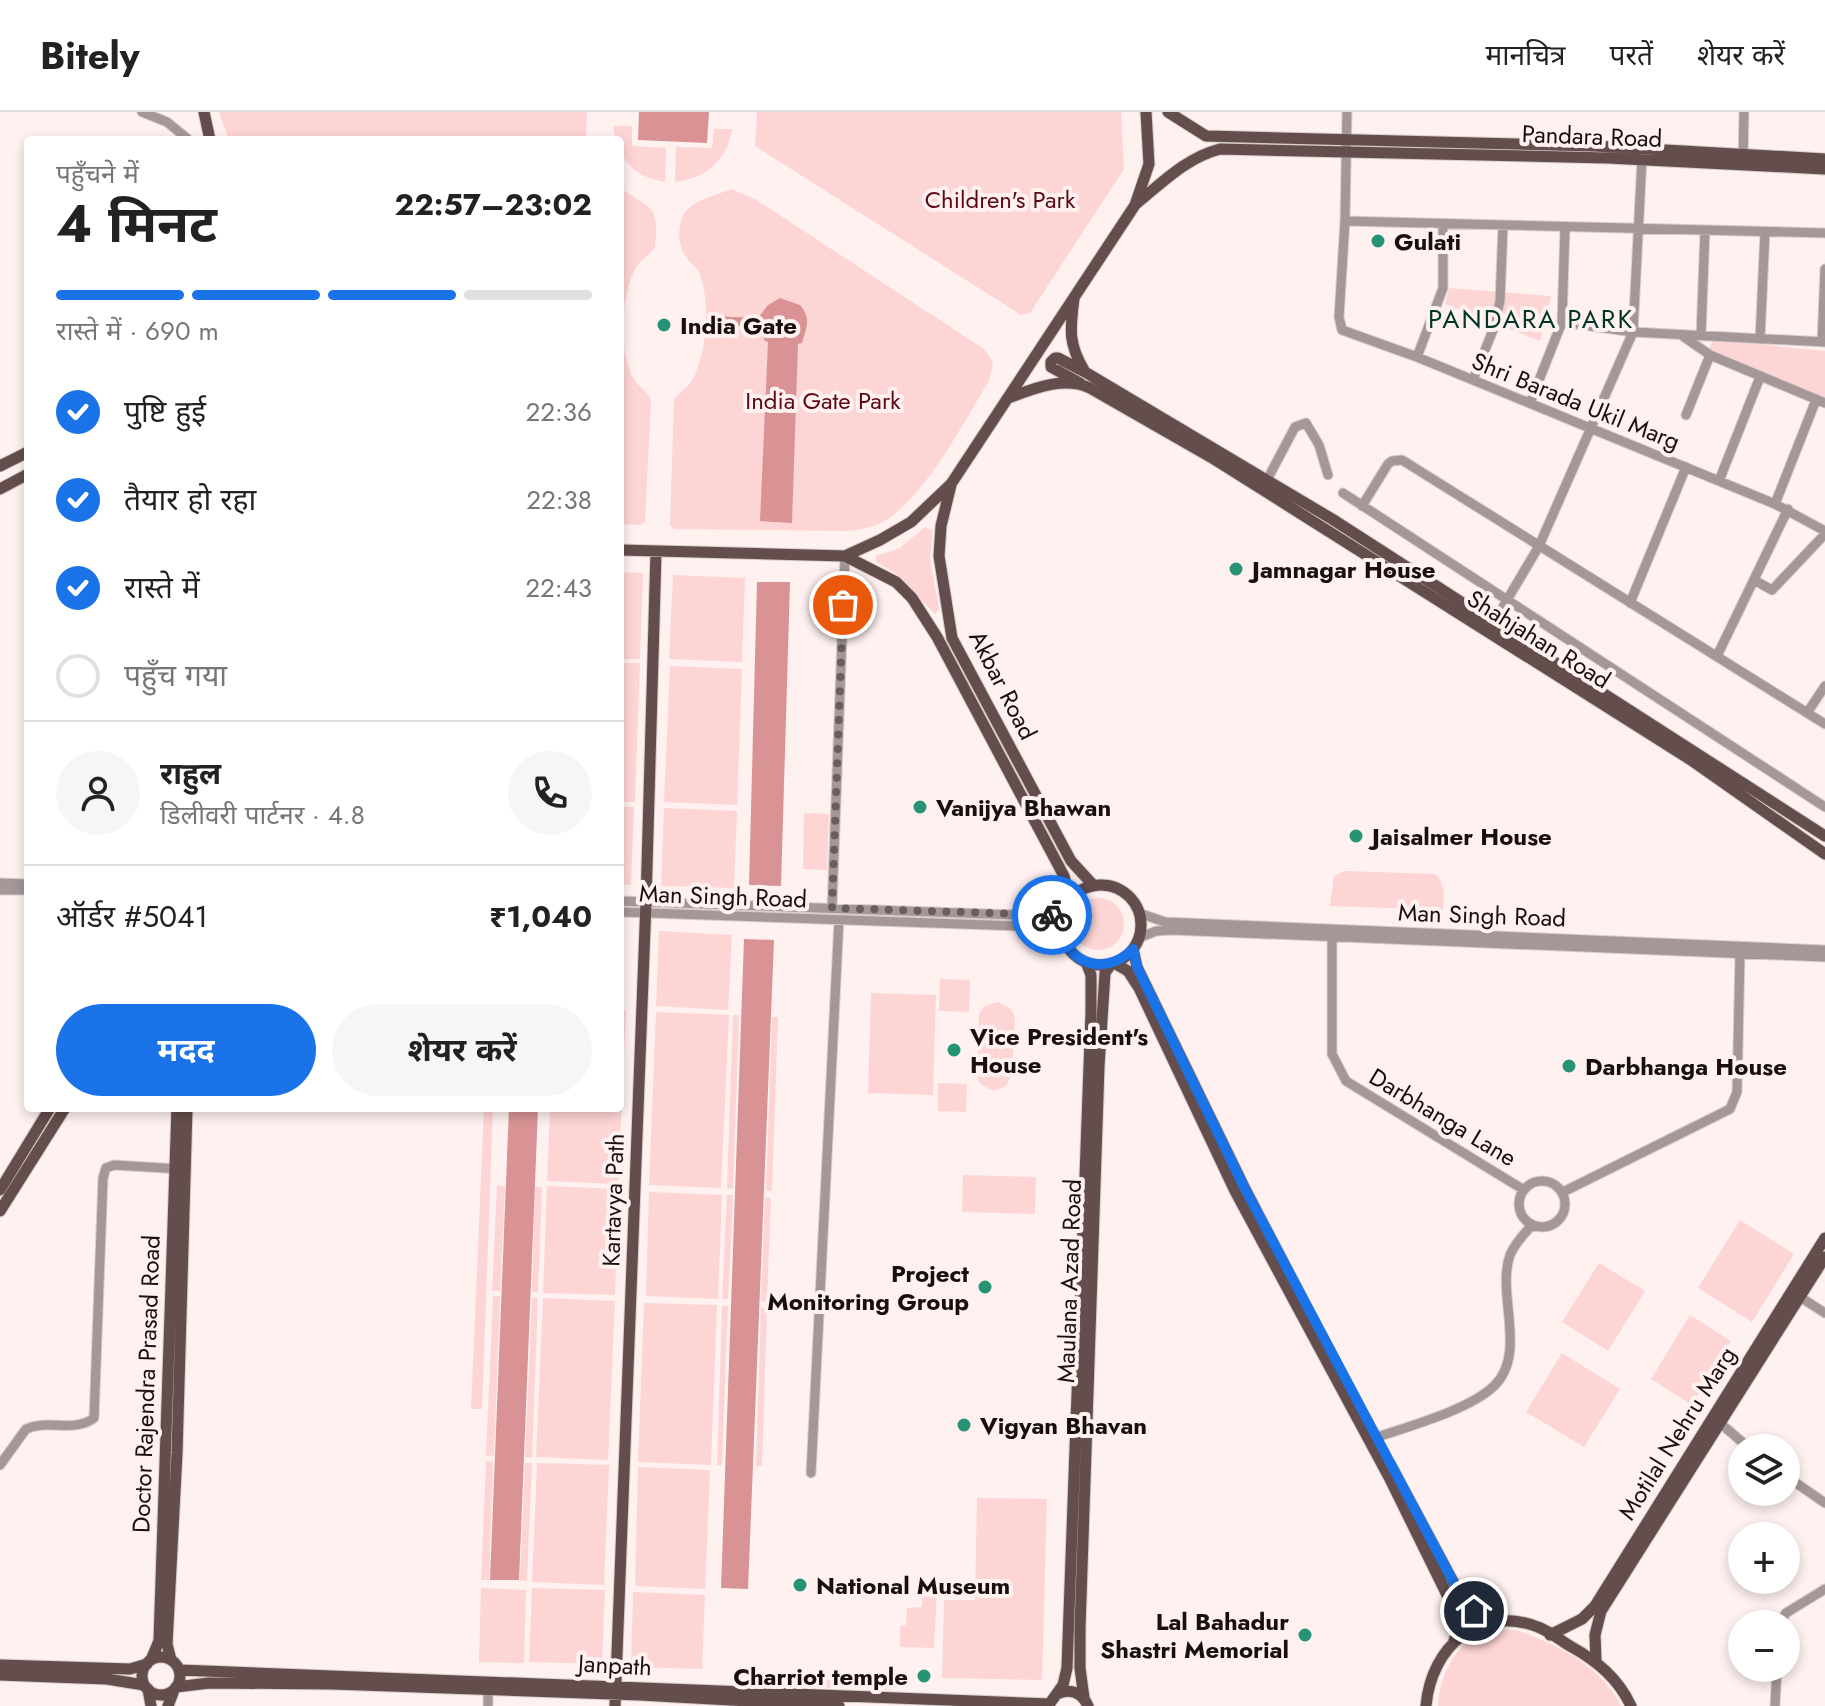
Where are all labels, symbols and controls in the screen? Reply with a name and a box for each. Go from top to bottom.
text: Bitely [40,28,140,83]
text: मानचित्र [1486,35,1566,76]
text: परतें [1610,35,1653,76]
text: शेयर करें [1697,35,1785,76]
street label: Pandara Road [1521,116,1663,156]
text: पहुँचने में [56,155,139,193]
park label: Children's Park [925,182,1076,217]
text: 22:57–23:02 [395,183,592,226]
text: 4 मिनट [56,186,217,262]
place label: Gulati [1394,224,1461,259]
marker: Gulati [1369,232,1387,250]
district label: PANDARA PARK [1428,300,1634,338]
place label: India Gate [680,308,797,343]
text: रास्ते में · 690 m [56,312,219,350]
marker: India Gate [655,316,673,334]
street label: Shri Barada Ukil Marg [1467,343,1685,459]
park label: India Gate Park [745,383,901,418]
icon: check [56,390,100,434]
text: पुष्टि हुई [124,390,206,433]
text: 22:36 [525,393,592,431]
icon: check [56,478,100,522]
text: तैयार हो रहा [124,478,256,521]
text: 22:38 [526,481,592,519]
place label: Jamnagar House [1248,552,1435,587]
marker: Jamnagar House [1227,560,1245,578]
icon: check [56,566,100,610]
text: रास्ते में [124,566,200,609]
text: 22:43 [525,569,592,607]
pin [809,571,877,639]
street label: Shahjahan Road [1461,581,1617,697]
icon: bag [821,583,865,627]
street label: Akbar Road [960,624,1046,746]
text: पहुँच गया [124,654,227,697]
button: person [56,751,140,835]
button: phone [508,751,592,835]
text: राहुल [160,752,221,795]
place label: Vanijya Bhawan [935,790,1111,825]
text: डिलीवरी पार्टनर · 4.8 [160,796,365,834]
marker: Vanijya Bhawan [911,798,929,816]
place label: Jaisalmer House [1368,819,1552,854]
marker: Jaisalmer House [1347,827,1365,845]
courier [1012,875,1092,955]
street label: Man Singh Road [638,876,808,916]
icon: bike [1030,893,1074,937]
text: ऑर्डर #5041 [56,895,208,938]
text: ₹1,040 [489,895,592,938]
street label: Man Singh Road [1397,895,1567,935]
button: मदद [56,1004,316,1096]
button: शेयर करें [332,1004,592,1096]
place label: Vice President's House [969,1019,1148,1082]
marker: Vice President's House [945,1041,963,1059]
place label: Darbhanga House [1585,1049,1787,1084]
marker: Darbhanga House [1560,1057,1578,1075]
street label: Darbhanga Lane [1363,1059,1523,1175]
street label: Kartavya Path [593,1133,633,1267]
street label: Maulana Azad Road [1048,1178,1090,1384]
street label: Doctor Rajendra Prasad Road [123,1234,169,1534]
place label: Project Monitoring Group [767,1256,969,1319]
marker: Project Monitoring Group [976,1278,994,1296]
street label: Motilal Nehru Marg [1610,1340,1744,1526]
place label: Vigyan Bhavan [979,1408,1147,1443]
marker: Vigyan Bhavan [955,1416,973,1434]
map controls [1728,1434,1800,1682]
button: layers [1728,1434,1800,1506]
button: + [1728,1522,1800,1594]
place label: National Museum [816,1568,1010,1603]
marker: National Museum [791,1576,809,1594]
pin [1440,1577,1508,1645]
icon: home [1452,1589,1496,1633]
place label: Lal Bahadur Shastri Memorial [1100,1604,1289,1667]
button: − [1728,1610,1800,1682]
marker: Lal Bahadur Shastri Memorial [1296,1626,1314,1644]
street label: Janpath [574,1645,653,1684]
place label: Charriot temple [733,1659,908,1694]
marker: Charriot temple [915,1667,933,1685]

